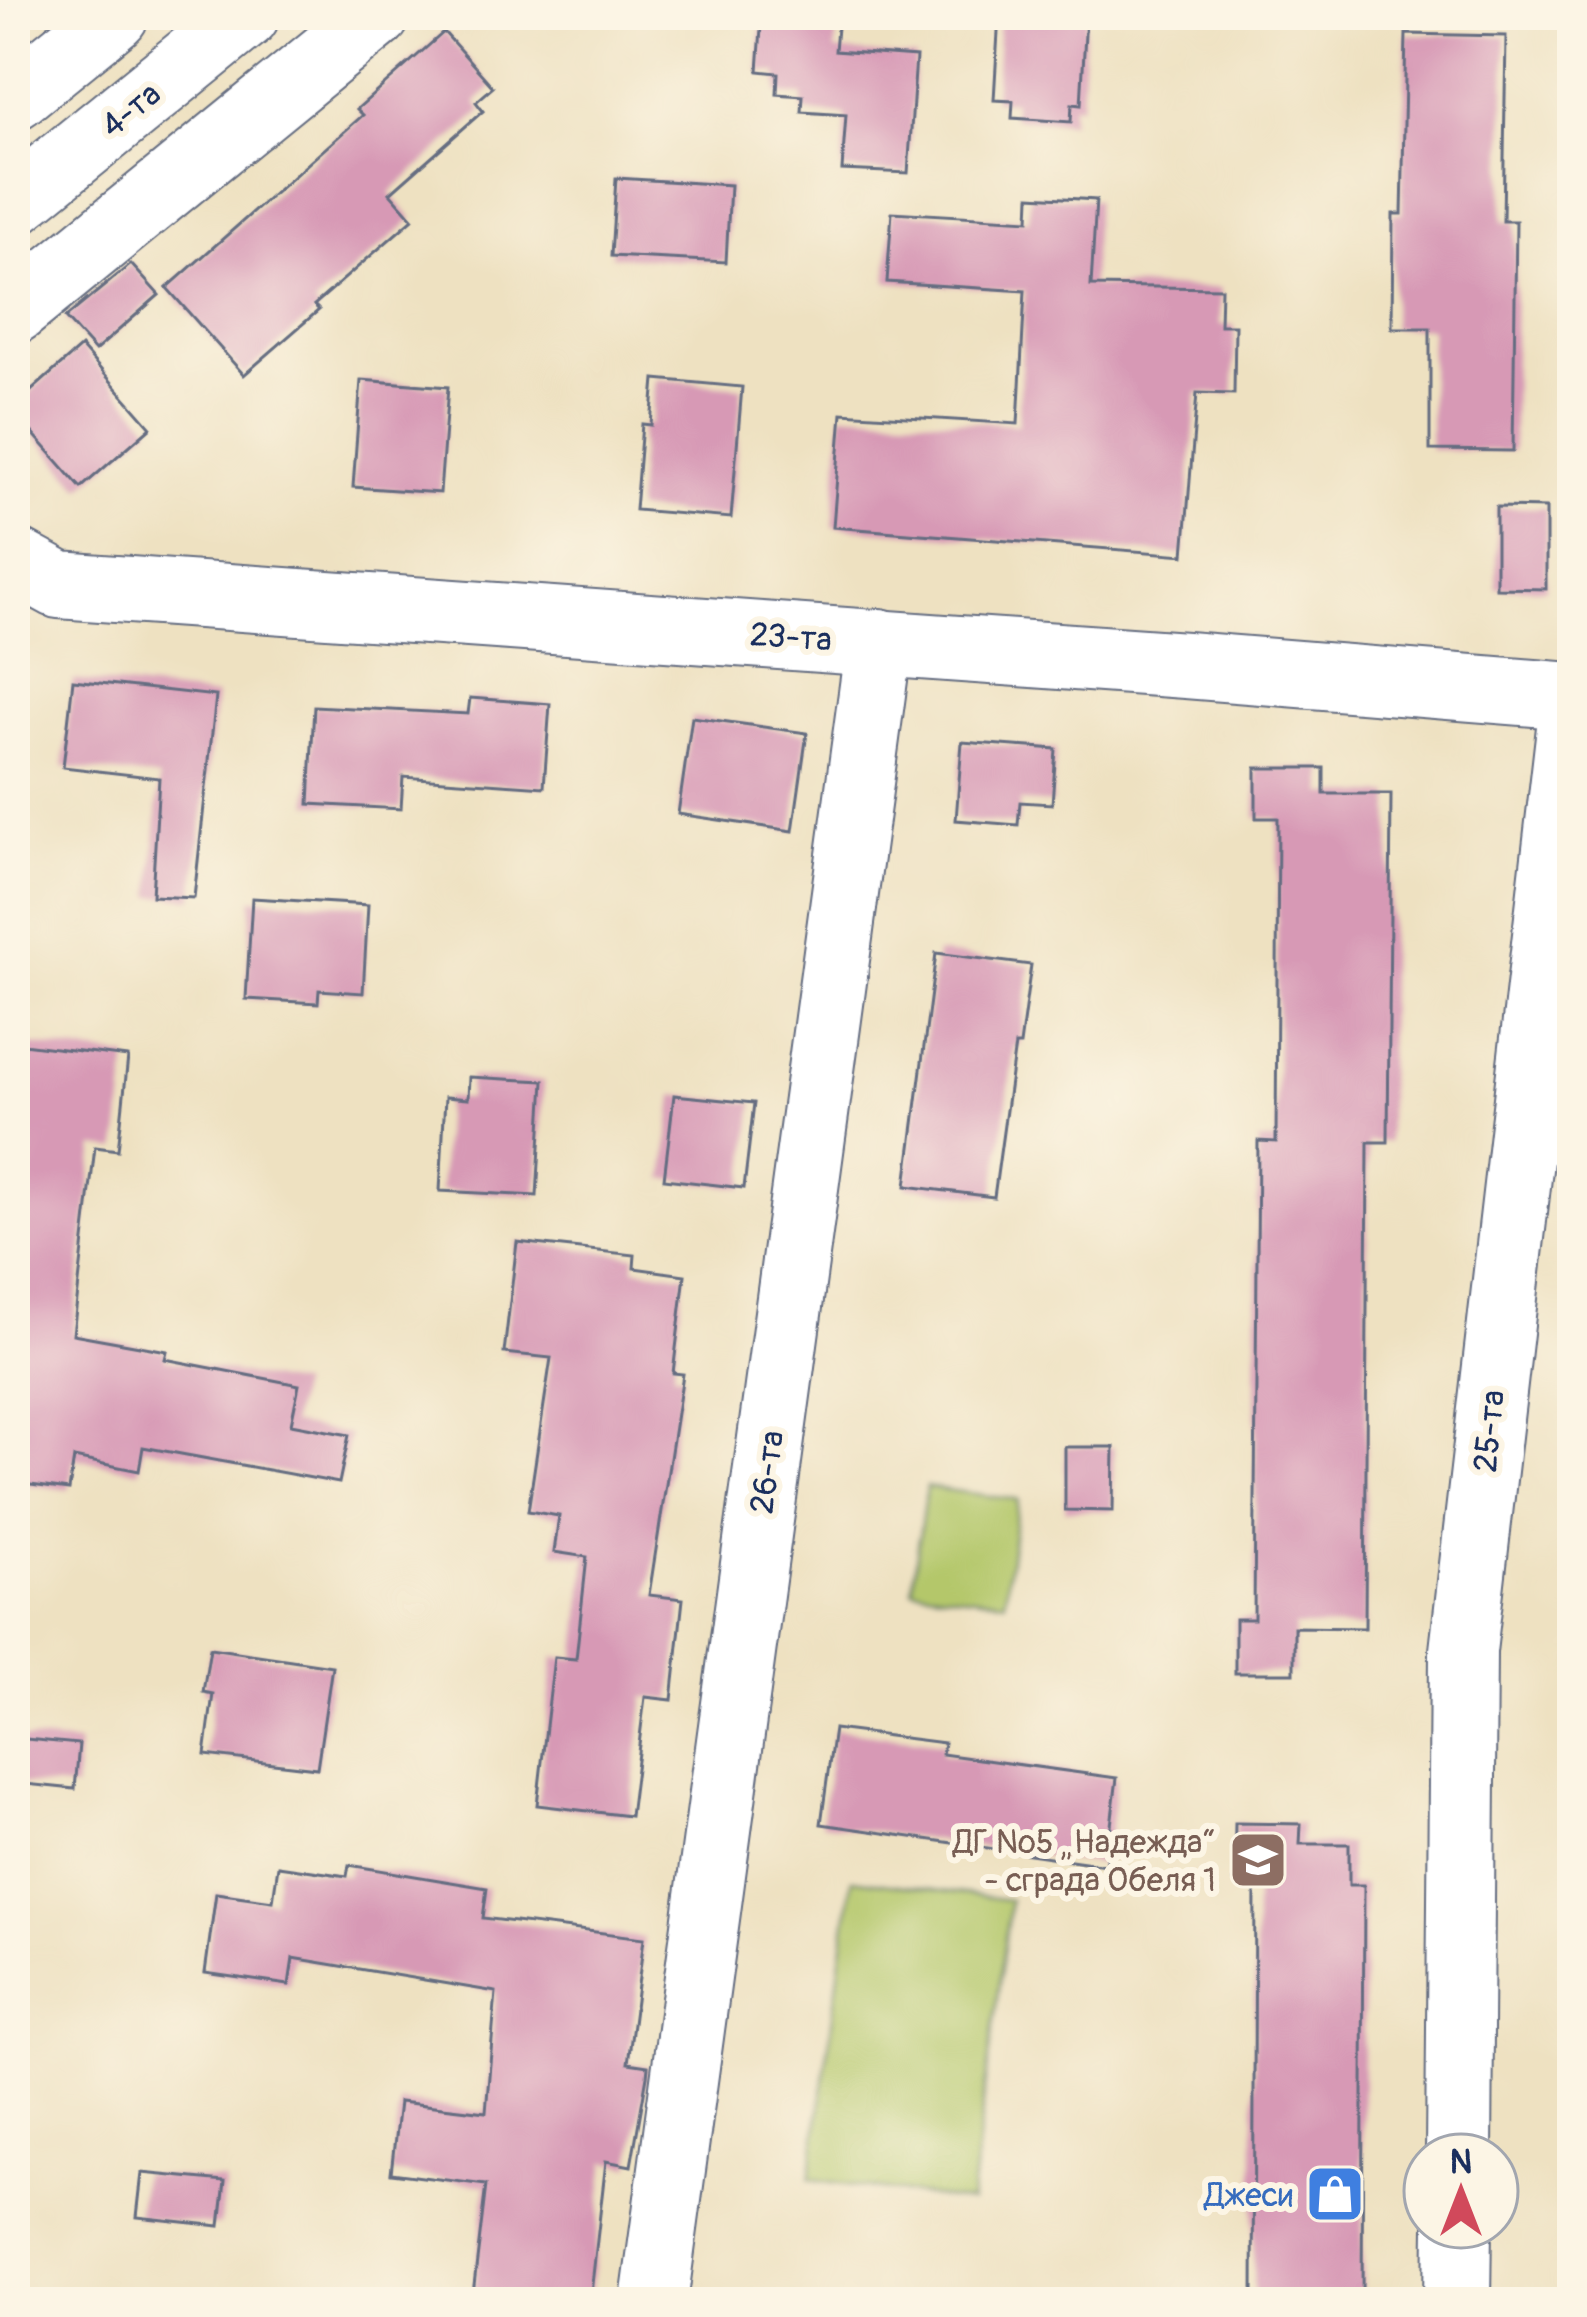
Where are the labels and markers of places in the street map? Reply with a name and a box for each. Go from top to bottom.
place label: ДГ №5 „Надежда“ - сграда Обеля 1 [952,1822,1216,1901]
school or university icon: ДГ №5 „Надежда“ - сграда Обеля 1 [1227,1829,1289,1891]
shop icon: Джеси [1304,2163,1366,2225]
place label: Джеси [1203,2175,1293,2216]

